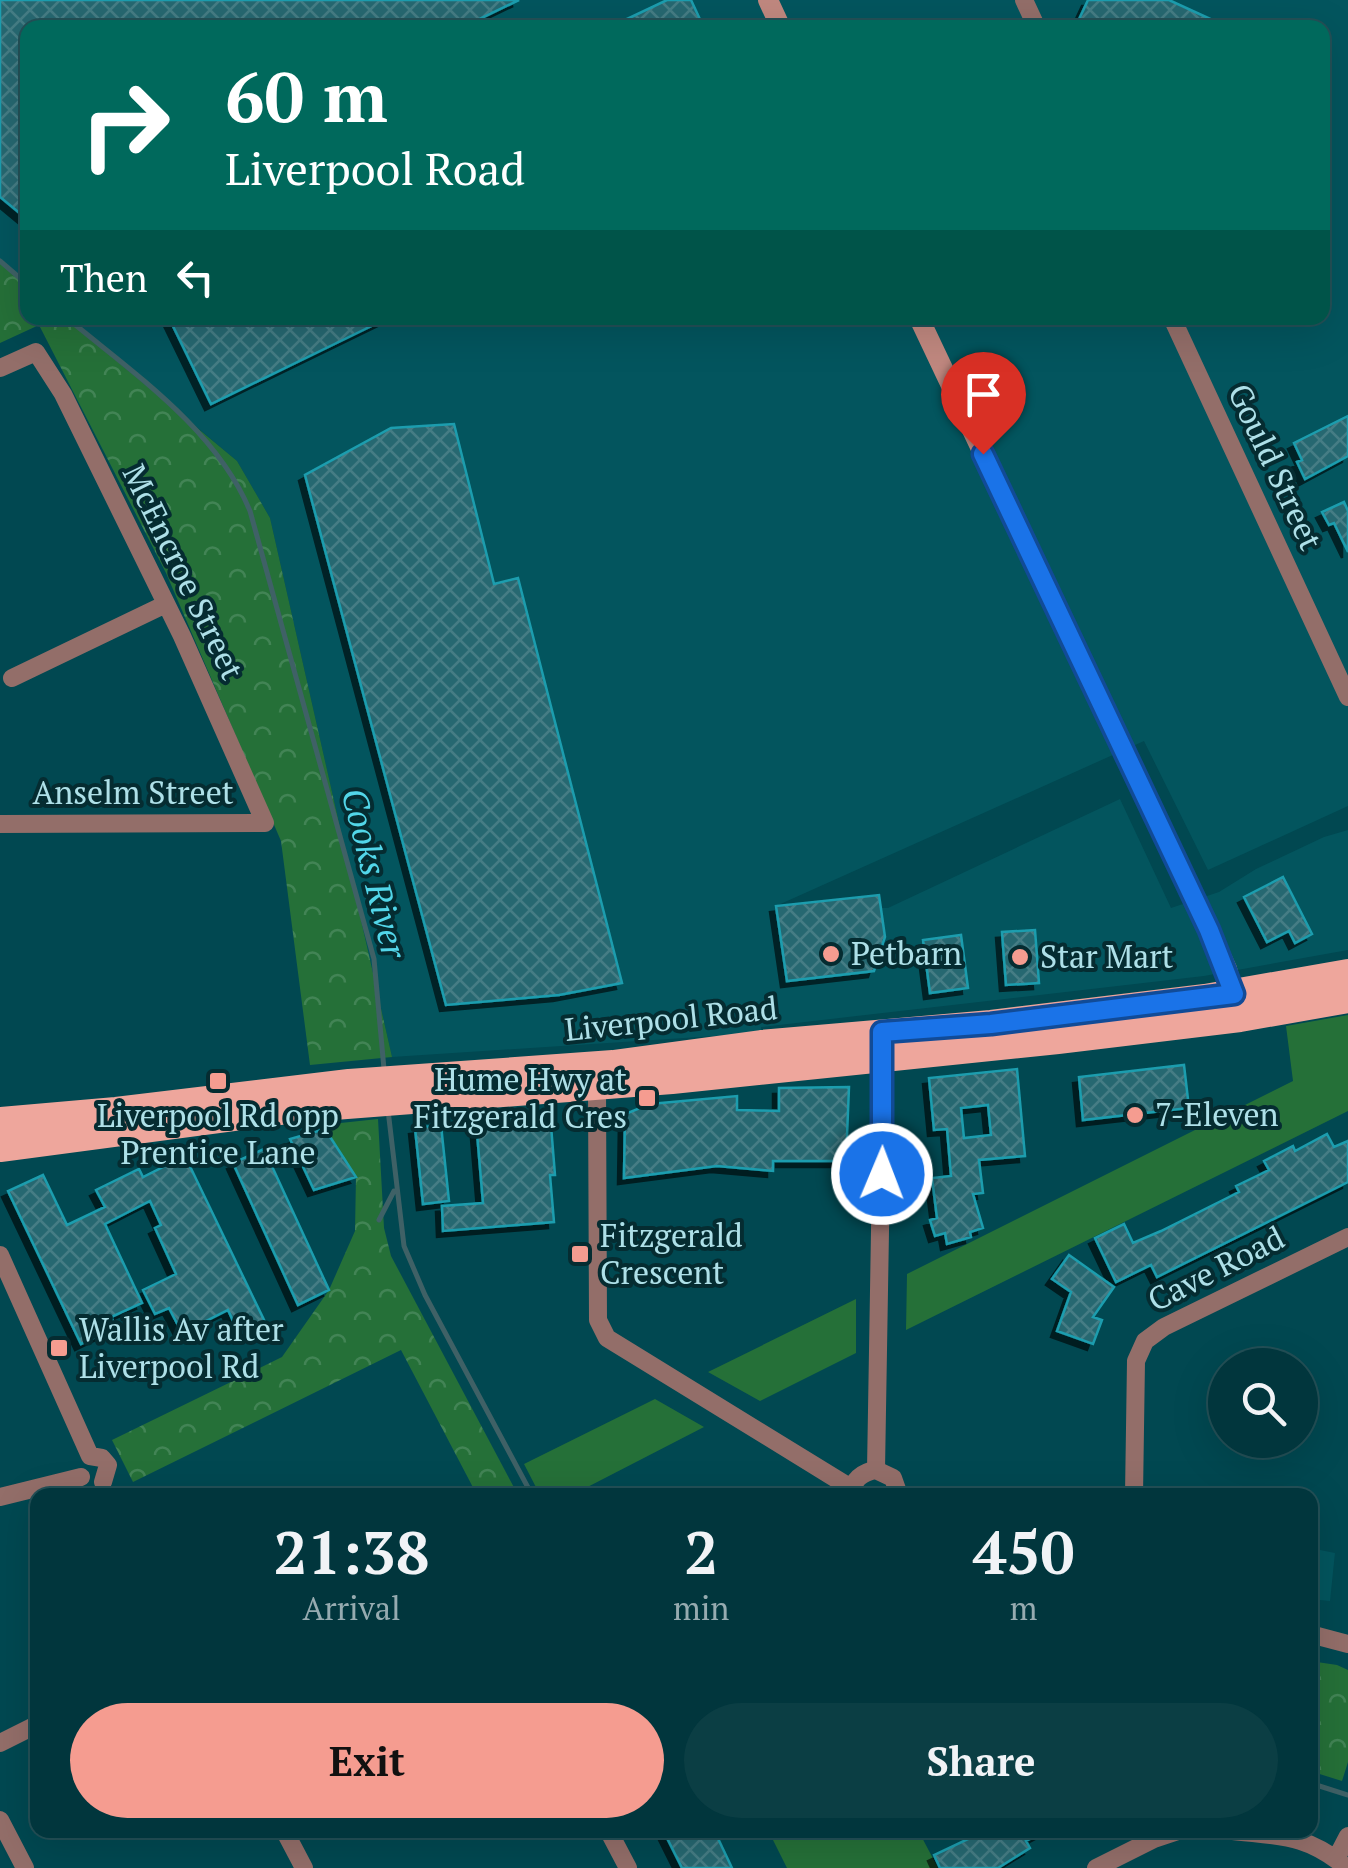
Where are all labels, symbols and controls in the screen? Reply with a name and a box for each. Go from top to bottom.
text: 60 m [225,49,388,142]
icon: right [60,60,190,190]
text: Liverpool Road [225,138,525,198]
icon: left [168,250,223,305]
text: Then [60,253,148,303]
pin [941,352,1026,455]
icon: arrive [956,367,1011,422]
street label: Gould Street [1219,377,1333,557]
street label: McEncroe Street [114,457,254,686]
street label: Anselm Street [32,771,234,813]
water label: Cooks River [332,783,419,964]
place label: Petbarn [851,932,962,974]
place label: Star Mart [1040,935,1173,977]
marker: Petbarn [820,943,842,965]
marker: Star Mart [1009,946,1031,968]
street label: Liverpool Road [563,986,780,1050]
place label: Hume Hwy at Fitzgerald Cres [413,1058,627,1137]
marker: Liverpool Rd opp Prentice Lane [207,1070,229,1092]
marker: Hume Hwy at Fitzgerald Cres [636,1087,658,1109]
place label: 7-Eleven [1155,1093,1279,1135]
place label: Liverpool Rd opp Prentice Lane [97,1094,339,1173]
marker: 7-Eleven [1124,1104,1146,1126]
position arrow [830,1122,934,1226]
place label: Fitzgerald Crescent [600,1214,743,1293]
street label: Cave Road [1140,1216,1291,1320]
marker: Fitzgerald Crescent [569,1243,591,1265]
place label: Wallis Av after Liverpool Rd [79,1308,284,1387]
marker: Wallis Av after Liverpool Rd [48,1337,70,1359]
map controls [1208,1348,1318,1458]
button: search [1208,1348,1318,1458]
text: 21:38 [273,1512,430,1591]
text: 2 [684,1512,718,1591]
text: 450 [973,1512,1075,1591]
text: Arrival [303,1587,401,1629]
text: min [673,1587,729,1629]
text: m [1010,1587,1037,1629]
button: Exit [70,1703,664,1818]
button: Share [684,1703,1278,1818]

